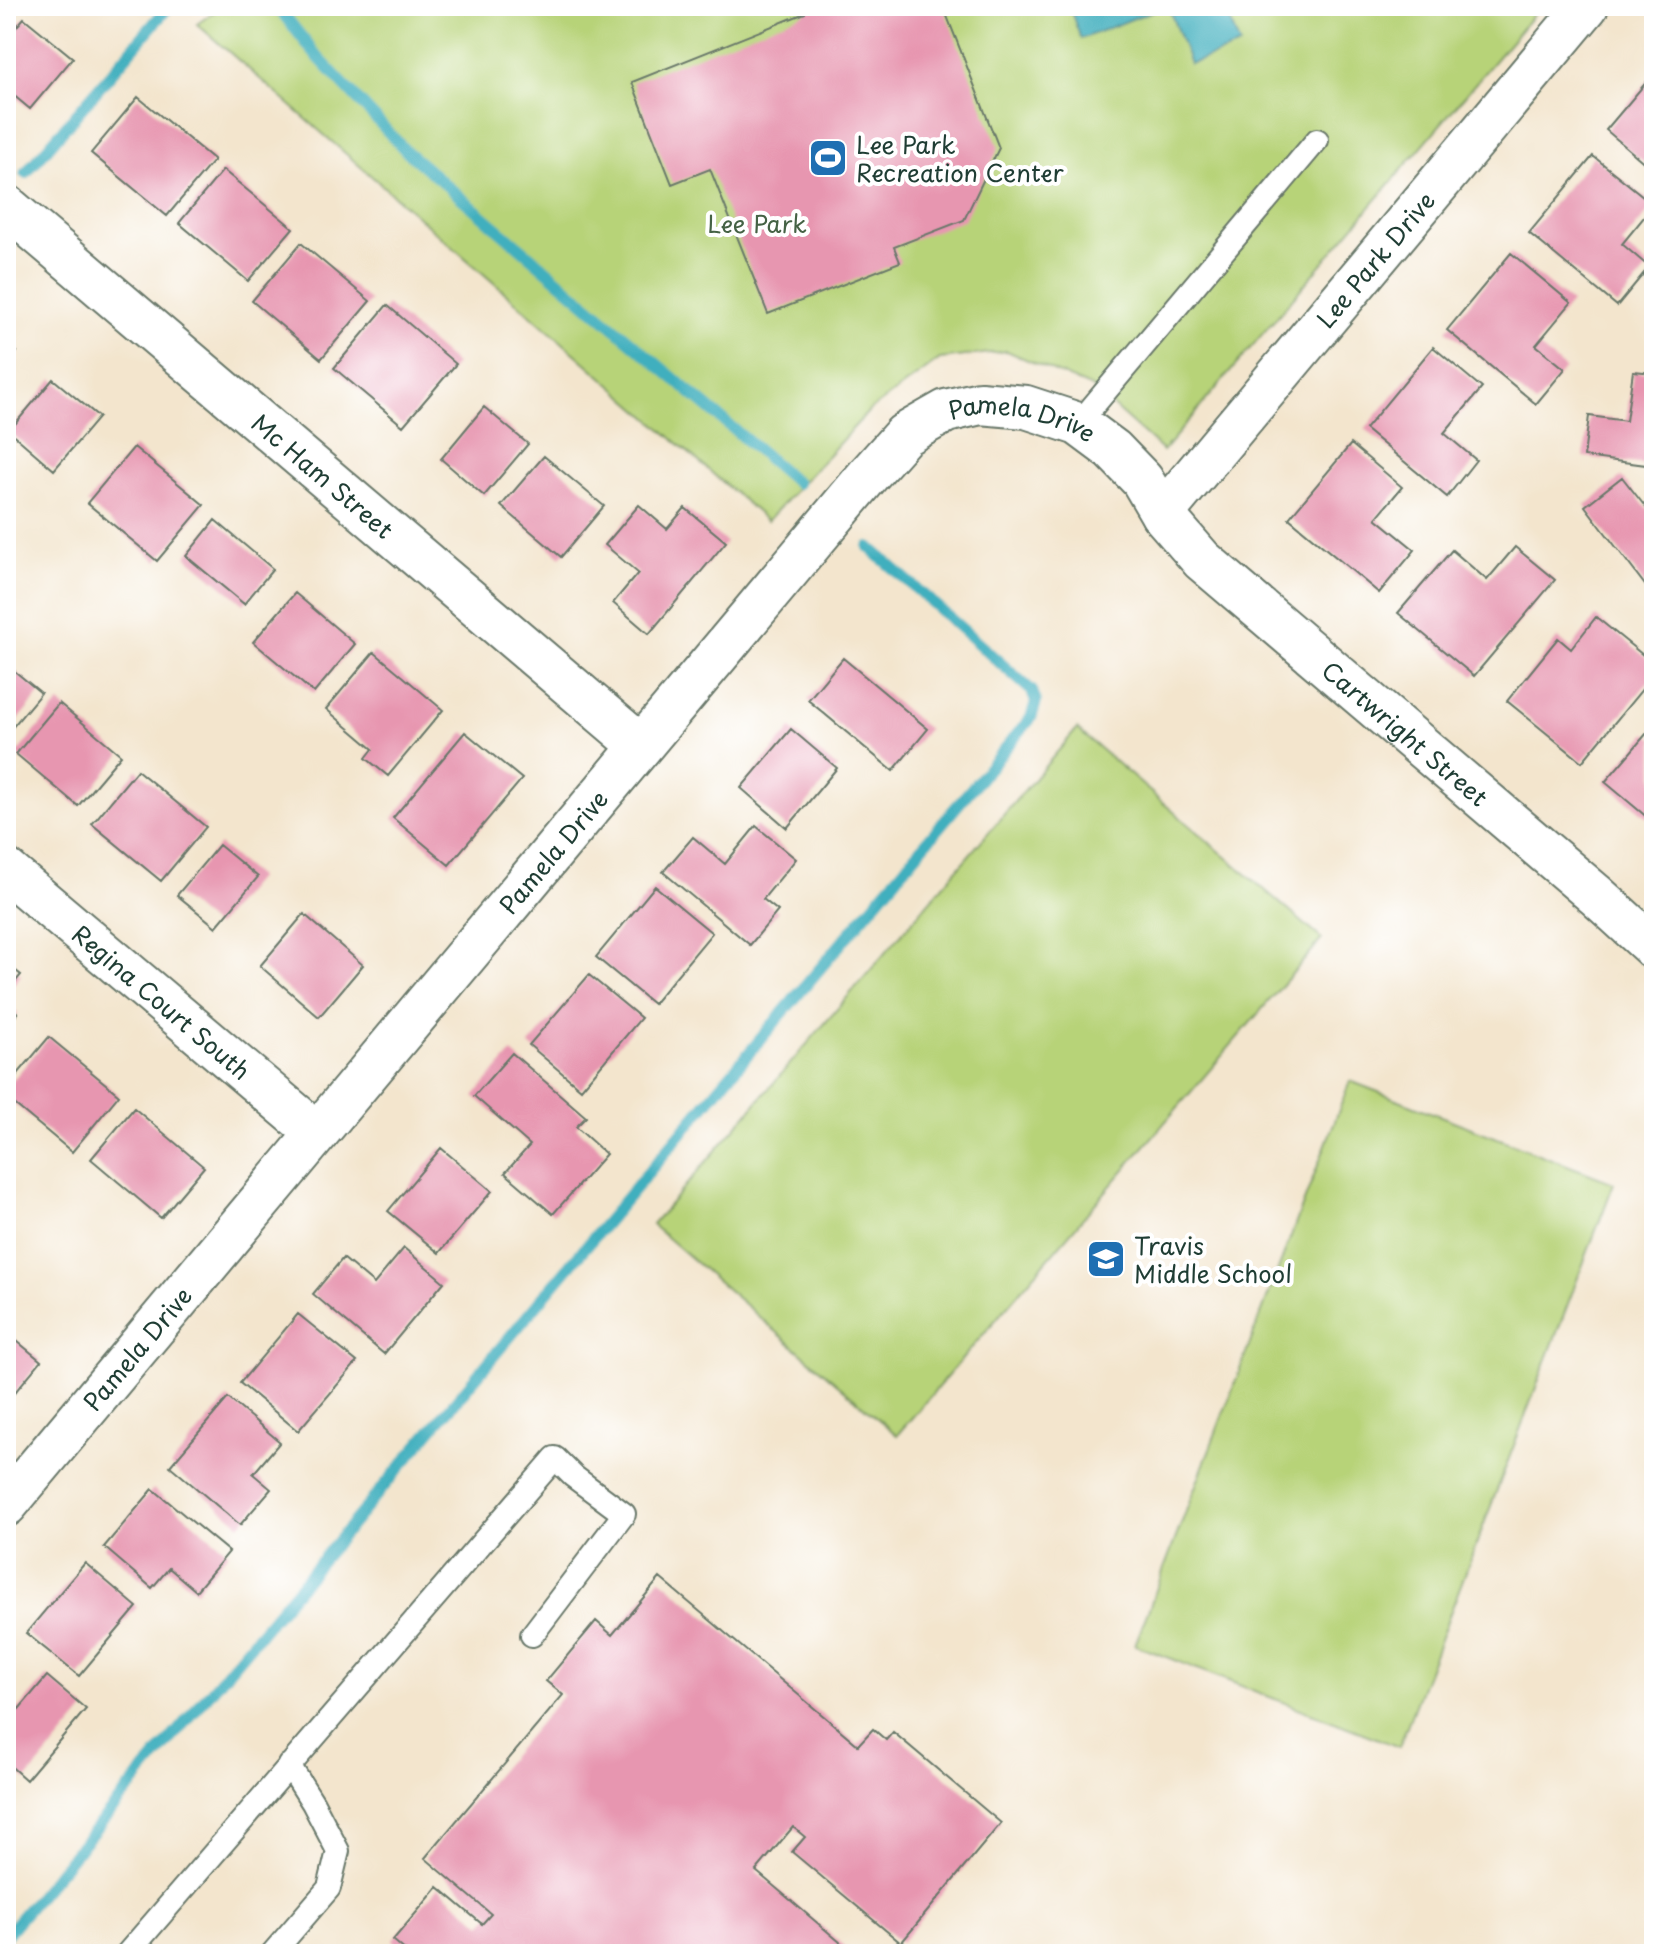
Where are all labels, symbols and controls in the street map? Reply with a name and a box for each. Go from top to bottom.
place label: Lee Park Recreation Center [856,126,1065,190]
sports icon: Lee Park Recreation Center [807,137,849,179]
street label: Lee Park Drive [1307,183,1443,335]
park label: Lee Park [707,205,807,241]
street label: Pamela Drive [944,385,1104,450]
street label: Mc Ham Street [244,405,402,546]
street label: Cartwright Street [1315,652,1496,814]
street label: Pamela Drive [490,782,616,922]
street label: Regina Court South [65,916,259,1088]
place label: Travis Middle School [1134,1227,1292,1291]
school or university icon: Travis Middle School [1085,1238,1127,1280]
street label: Pamela Drive [74,1278,200,1419]

